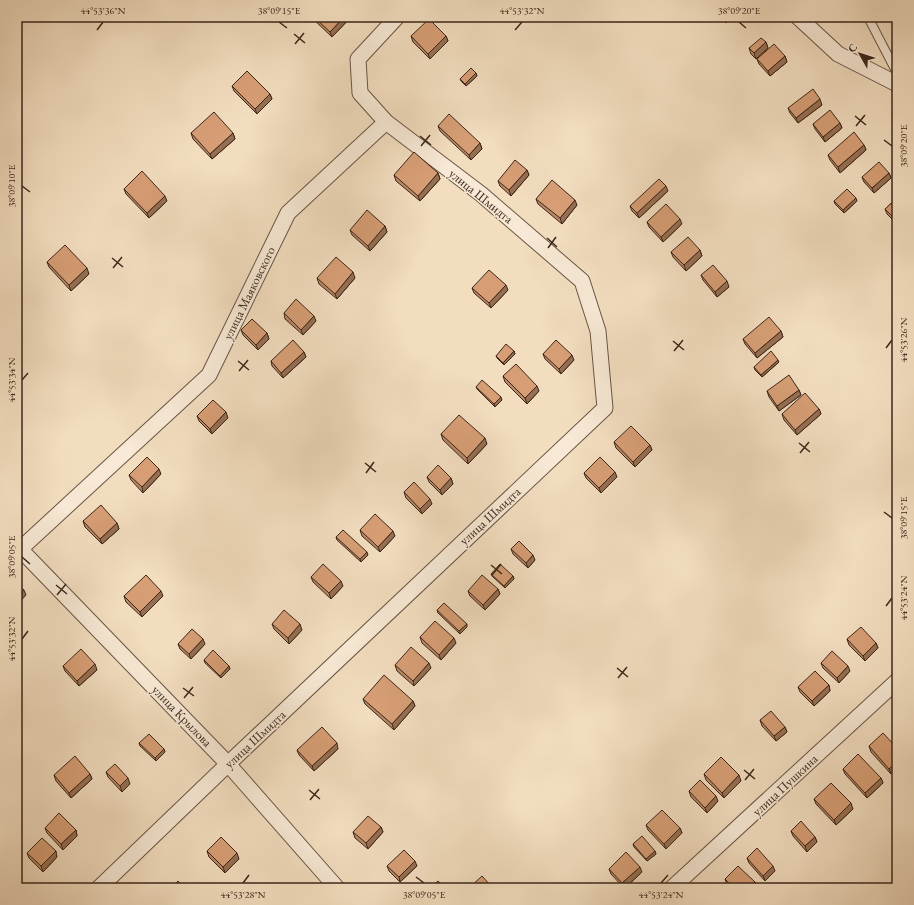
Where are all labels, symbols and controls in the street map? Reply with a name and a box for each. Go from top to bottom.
text: 44°53'36"N [81,4,126,17]
text: 38°09'15"E [258,4,301,17]
text: 44°53'32"N [500,4,545,17]
text: 38°09'20"E [718,4,761,17]
north arrow [840,34,880,74]
text: С [844,40,860,55]
text: 38°09'20"E [897,124,910,167]
text: 38°09'10"E [5,164,18,207]
street label: улица Шмидта [445,165,517,228]
street label: улица Маяковского [219,244,279,342]
text: 44°53'26"N [897,317,910,362]
text: 44°53'34"N [5,357,18,402]
street label: улица Шмидта [456,483,525,549]
text: 38°09'15"E [897,496,910,539]
text: 38°09'05"E [5,535,18,578]
text: 44°53'24"N [897,575,910,620]
text: 44°53'32"N [5,616,18,661]
street label: улица Крылова [148,681,216,751]
street label: улица Шмидта [221,706,290,772]
street label: улица Пушкина [749,750,822,820]
text: 44°53'28"N [221,888,266,901]
text: 38°09'05"E [403,888,446,901]
text: 44°53'24"N [639,888,684,901]

